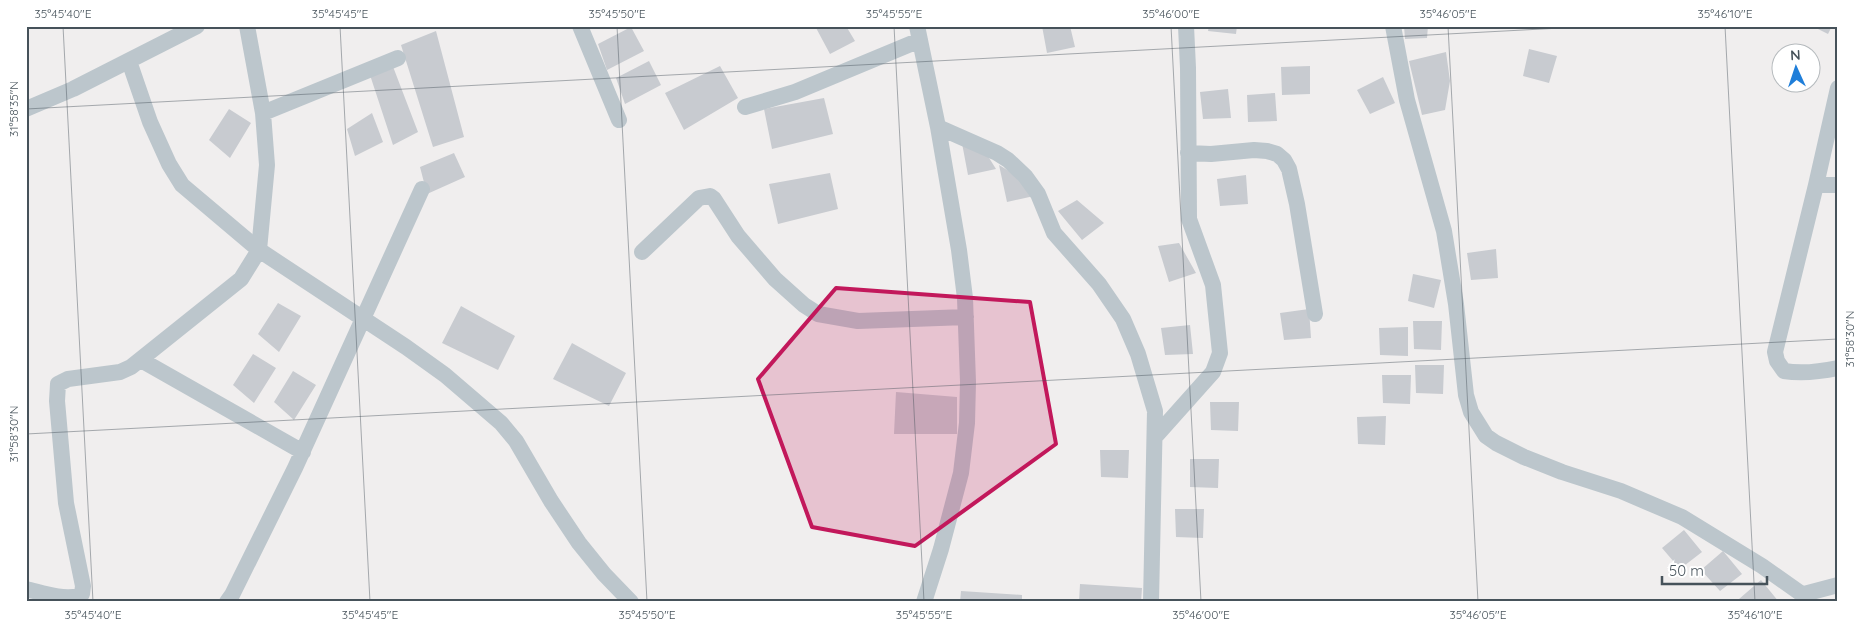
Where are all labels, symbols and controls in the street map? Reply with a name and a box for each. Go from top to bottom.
text: 35°45'40"E [35,6,92,21]
text: 35°45'45"E [312,6,368,21]
text: 35°45'50"E [588,6,646,21]
text: 35°45'55"E [866,6,922,21]
text: 35°46'00"E [1142,6,1200,21]
text: 35°46'05"E [1419,6,1477,21]
text: 35°46'10"E [1698,6,1753,21]
north arrow [1772,42,1822,92]
text: N [1790,46,1801,64]
text: 31°58'35"N [6,81,21,137]
text: 31°58'30"N [1842,311,1857,367]
text: 31°58'30"N [6,406,21,462]
scale bar [1662,553,1766,585]
text: 50 m [1669,561,1704,580]
text: 35°45'40"E [65,607,122,622]
text: 35°45'45"E [342,607,398,622]
text: 35°45'50"E [618,607,676,622]
text: 35°45'55"E [896,607,952,622]
text: 35°46'00"E [1172,607,1230,622]
text: 35°46'05"E [1449,607,1507,622]
text: 35°46'10"E [1728,607,1783,622]

